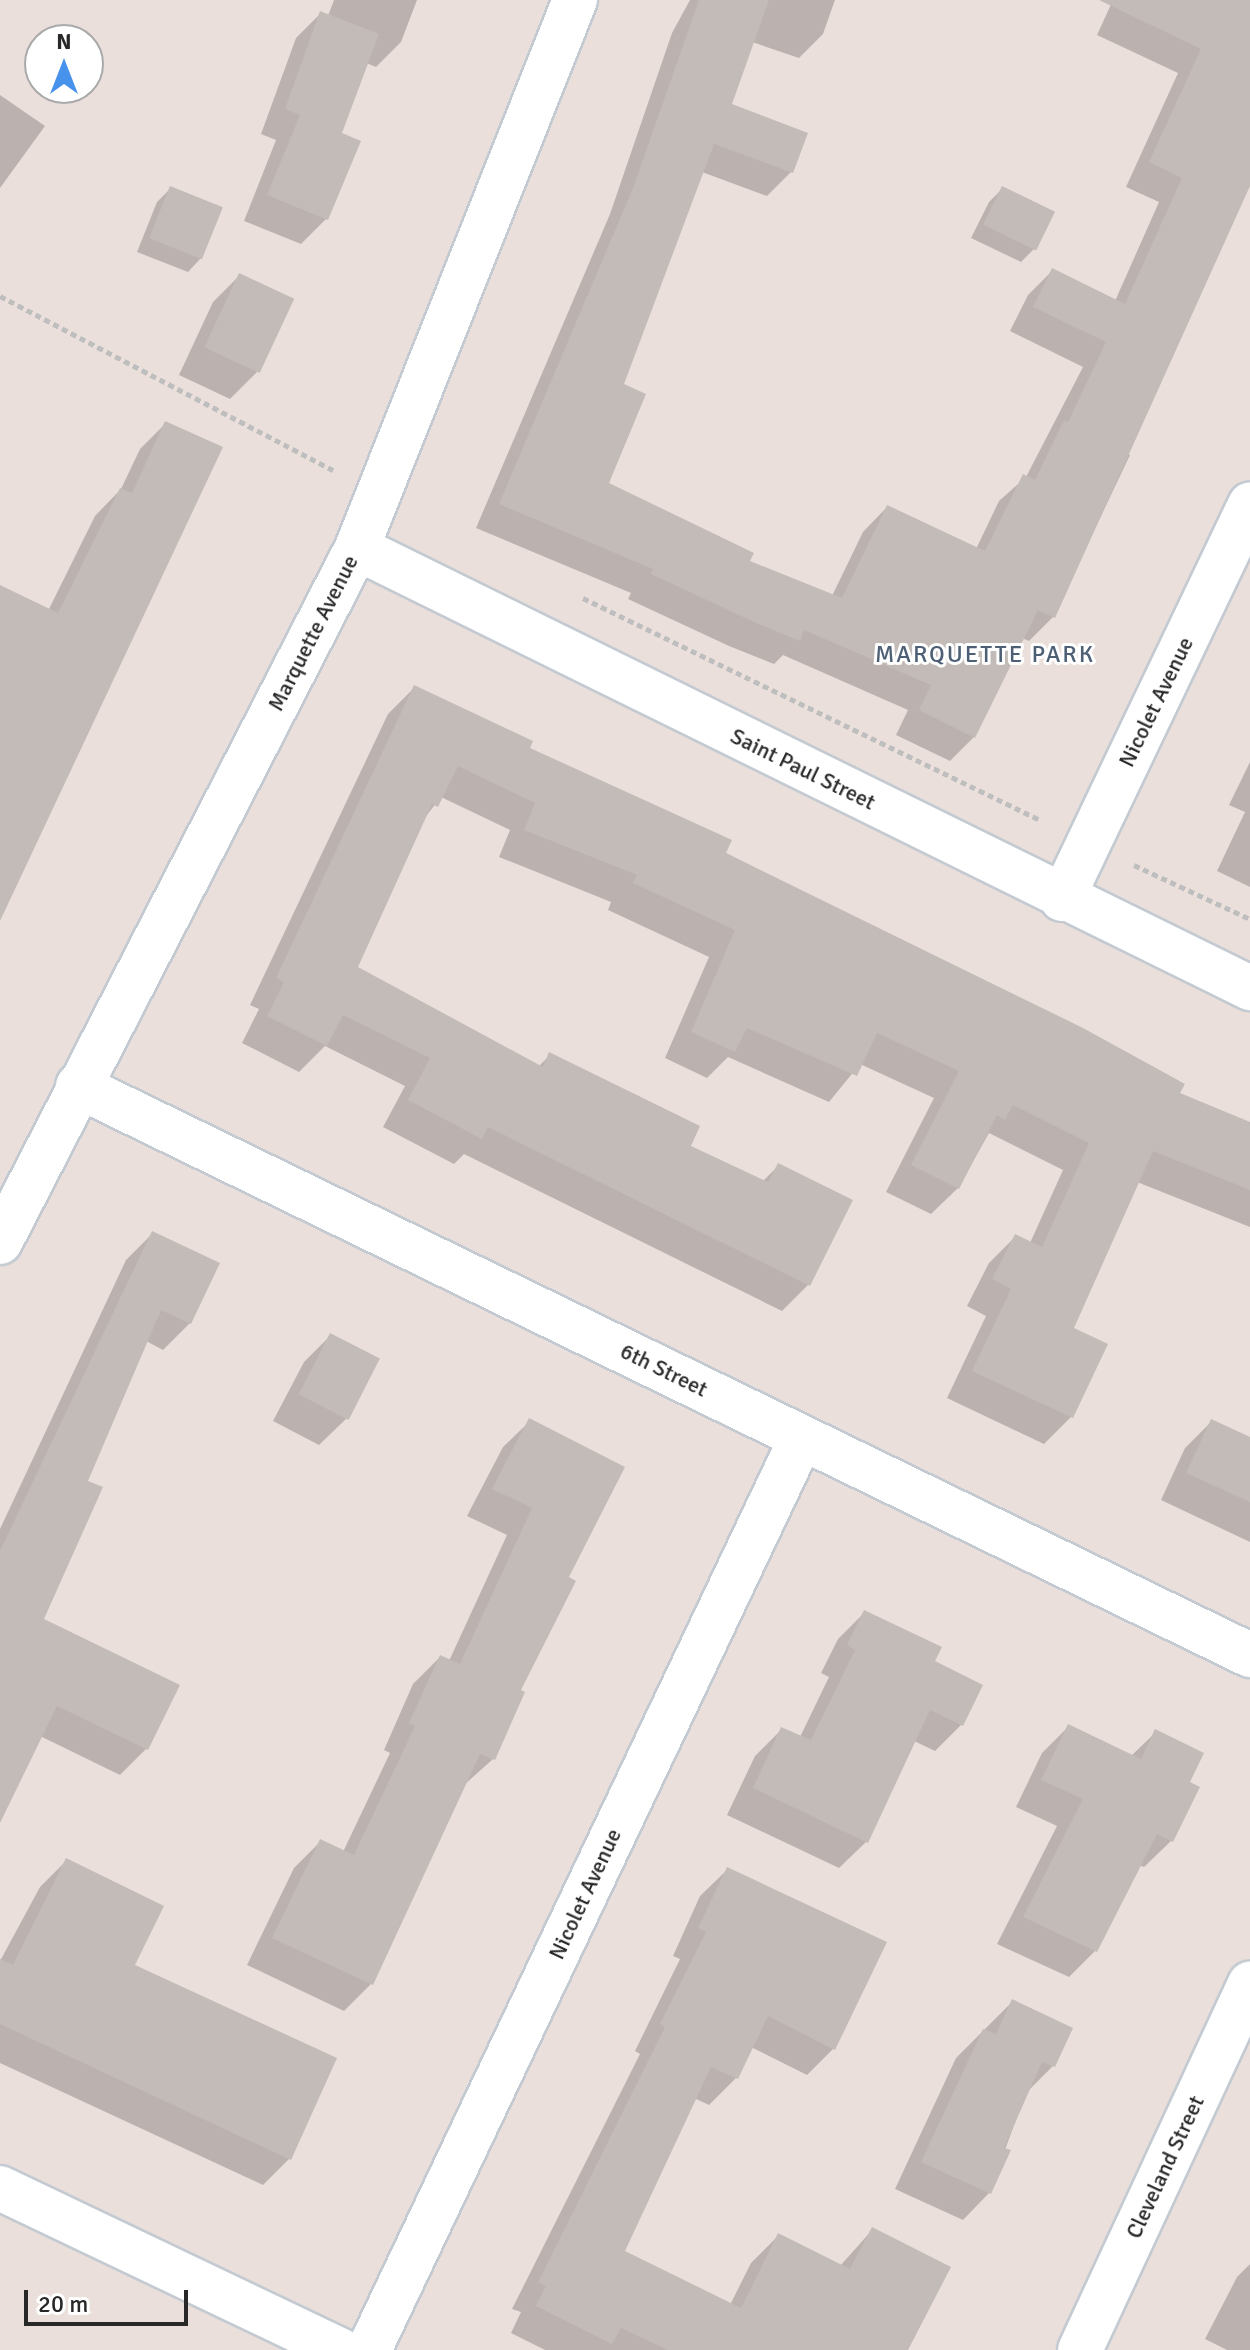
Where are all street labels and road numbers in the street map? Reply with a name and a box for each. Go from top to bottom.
street label: Marquette Avenue [262,551,364,715]
street label: Nicolet Avenue [1113,633,1199,771]
street label: Saint Paul Street [726,723,880,815]
street label: 6th Street [616,1338,712,1402]
street label: Nicolet Avenue [543,1824,627,1964]
street label: Cleveland Street [1120,2091,1210,2243]

